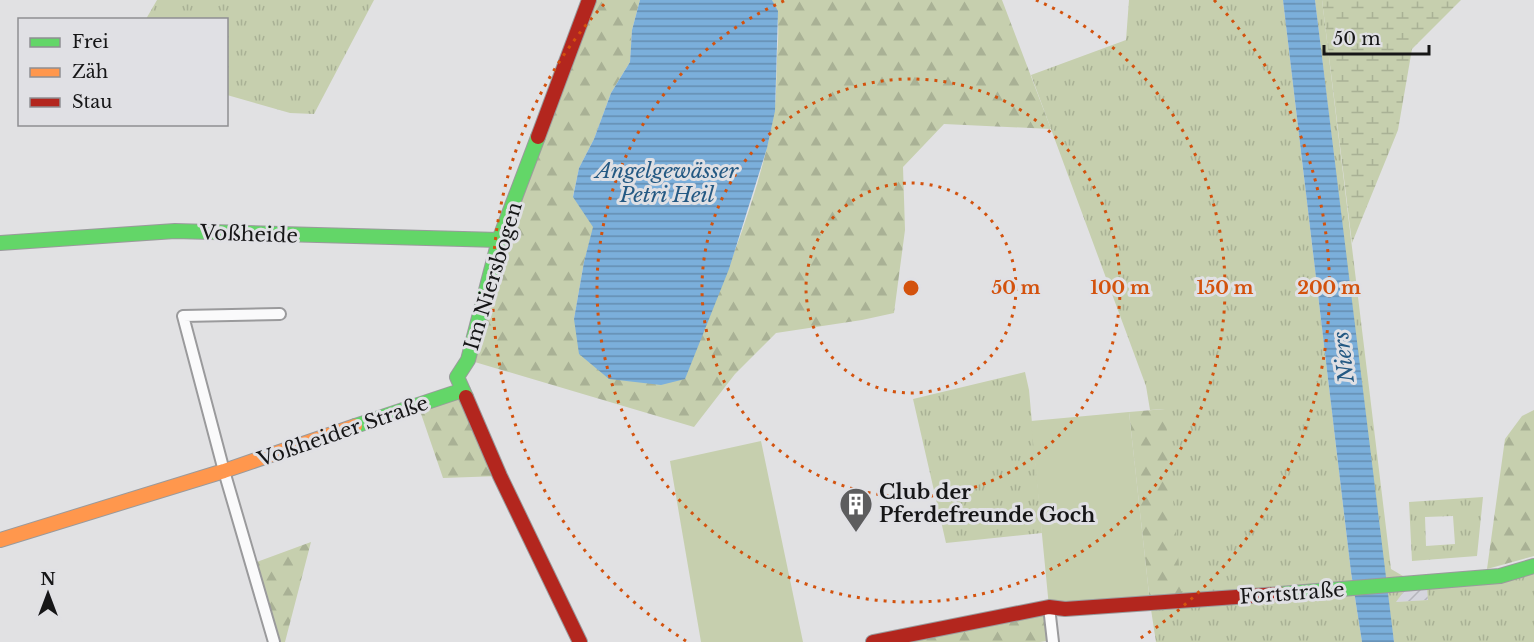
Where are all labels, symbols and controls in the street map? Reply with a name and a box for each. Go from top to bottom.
legend [18,18,228,126]
scale bar [1324,18,1429,56]
text: 50 m [1333,28,1381,50]
text: Frei [72,31,109,53]
text: Zäh [72,61,108,83]
text: Stau [72,91,112,113]
water label: Angelgewässer Petri Heil [593,158,739,208]
street label: Im Niersbogen [459,199,527,353]
street label: Voßheide [199,220,298,248]
text: 50 m [992,277,1041,299]
text: 100 m [1090,277,1150,299]
text: 150 m [1197,277,1254,299]
text: 200 m [1297,277,1361,299]
centre of rings [901,278,921,298]
water label: Niers [1328,330,1360,385]
street label: Voßheider Straße [254,391,431,472]
place label: Club der Pferdefreunde Goch [879,480,1096,527]
building icon: Club der Pferdefreunde Goch [838,486,874,533]
north arrow [18,564,78,624]
text: N [40,569,56,589]
street label: Fortstraße [1239,577,1345,609]

